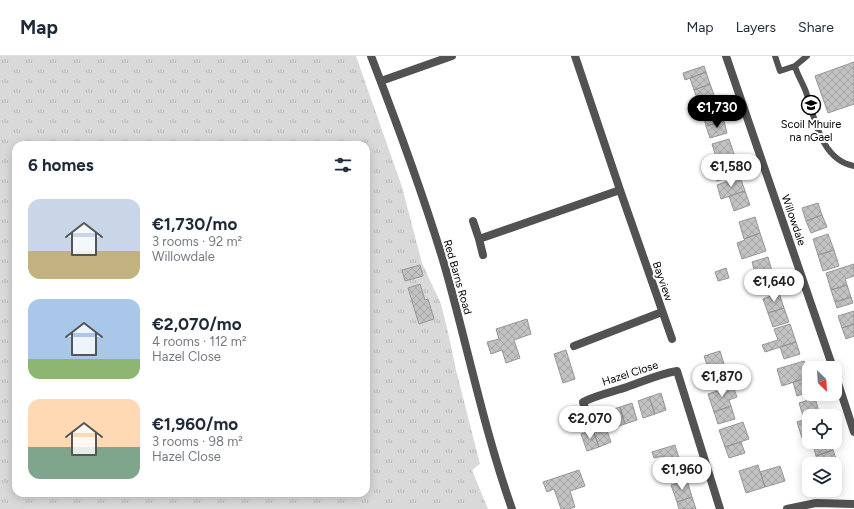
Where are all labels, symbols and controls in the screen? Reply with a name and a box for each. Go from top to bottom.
text: Map [20,16,58,39]
text: Map [686,19,714,36]
text: Layers [736,19,776,36]
text: Share [798,19,834,36]
school or university icon: Scoil Mhuire na nGael [800,94,822,116]
pin: €1,730 [684,95,750,129]
text: €1,730 [697,100,737,115]
place label: Scoil Mhuire na nGael [781,118,841,144]
icon: filters [332,154,354,176]
pin: €1,580 [698,154,764,188]
text: 6 homes [28,155,94,175]
text: €1,580 [710,159,752,174]
street label: Willowdale [779,193,808,247]
text: €1,730/mo [152,214,237,234]
icon: home [60,215,108,263]
text: 3 rooms · 92 m² [152,234,242,249]
street label: Red Barns Road [441,238,474,316]
text: Willowdale [152,249,215,264]
street label: Bayview [650,260,675,303]
pin: €1,640 [741,269,807,303]
text: €1,640 [753,274,795,289]
text: €2,070/mo [152,314,242,334]
icon: home [60,315,108,363]
text: 4 rooms · 112 m² [152,334,247,349]
text: Hazel Close [152,349,221,364]
street label: Hazel Close [600,358,660,389]
north arrow [802,361,842,401]
map controls [802,361,842,497]
pin: €1,870 [689,364,755,398]
text: €1,870 [701,369,743,384]
pin: €2,070 [557,406,623,440]
button: locate [802,409,842,449]
text: €2,070 [568,411,612,426]
text: €1,960/mo [152,414,238,434]
icon: home [60,415,108,463]
text: 3 rooms · 98 m² [152,434,243,449]
text: Hazel Close [152,449,221,464]
pin: €1,960 [649,457,715,491]
button: layers [802,457,842,497]
text: €1,960 [661,462,703,477]

